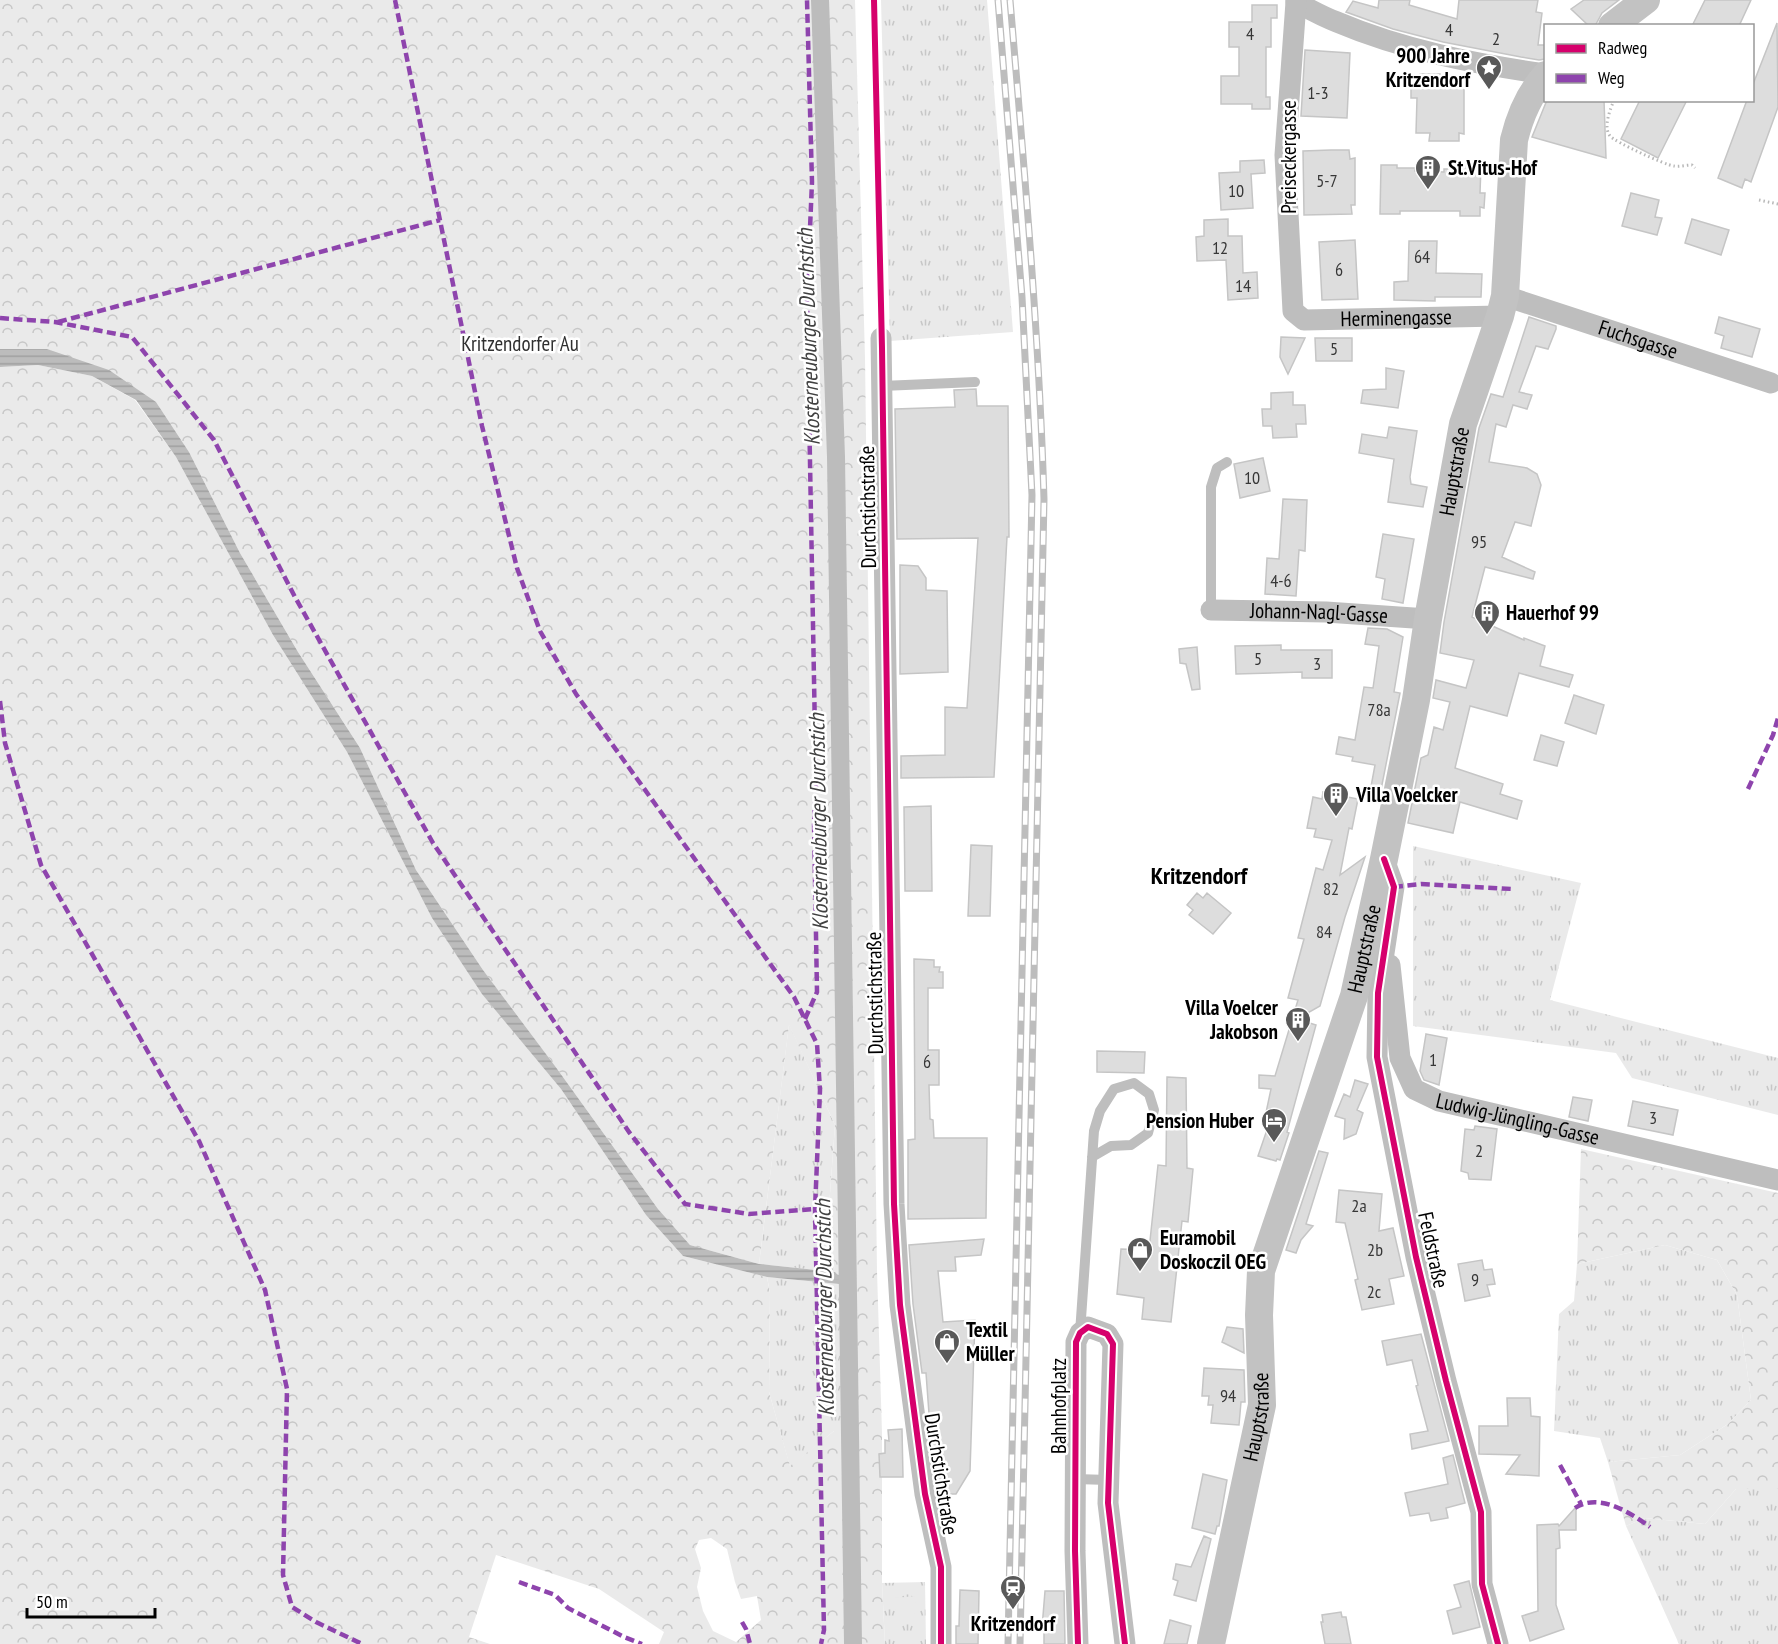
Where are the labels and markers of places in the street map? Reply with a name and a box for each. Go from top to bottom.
place label: 900 Jahre Kritzendorf [1386,42,1471,93]
place icon: 900 Jahre Kritzendorf [1474,53,1504,91]
building icon: St.Vitus-Hof [1413,153,1443,191]
place label: St.Vitus-Hof [1448,154,1538,181]
building icon: Hauerhof 99 [1472,598,1502,636]
place label: Hauerhof 99 [1506,599,1599,626]
building icon: Villa Voelcker [1321,780,1351,818]
place label: Villa Voelcker [1355,781,1458,808]
place label: Villa Voelcer Jakobson [1184,994,1279,1045]
building icon: Villa Voelcer Jakobson [1283,1005,1313,1043]
hotel icon: Pension Huber [1259,1106,1289,1144]
place label: Pension Huber [1146,1107,1255,1134]
place label: Euramobil Doskoczil OEG [1160,1224,1266,1275]
shop icon: Euramobil Doskoczil OEG [1125,1235,1155,1273]
place label: Textil Müller [966,1316,1016,1367]
shop icon: Textil Müller [932,1327,962,1365]
station icon: Kritzendorf [998,1573,1028,1611]
place label: Kritzendorf [971,1610,1057,1637]

